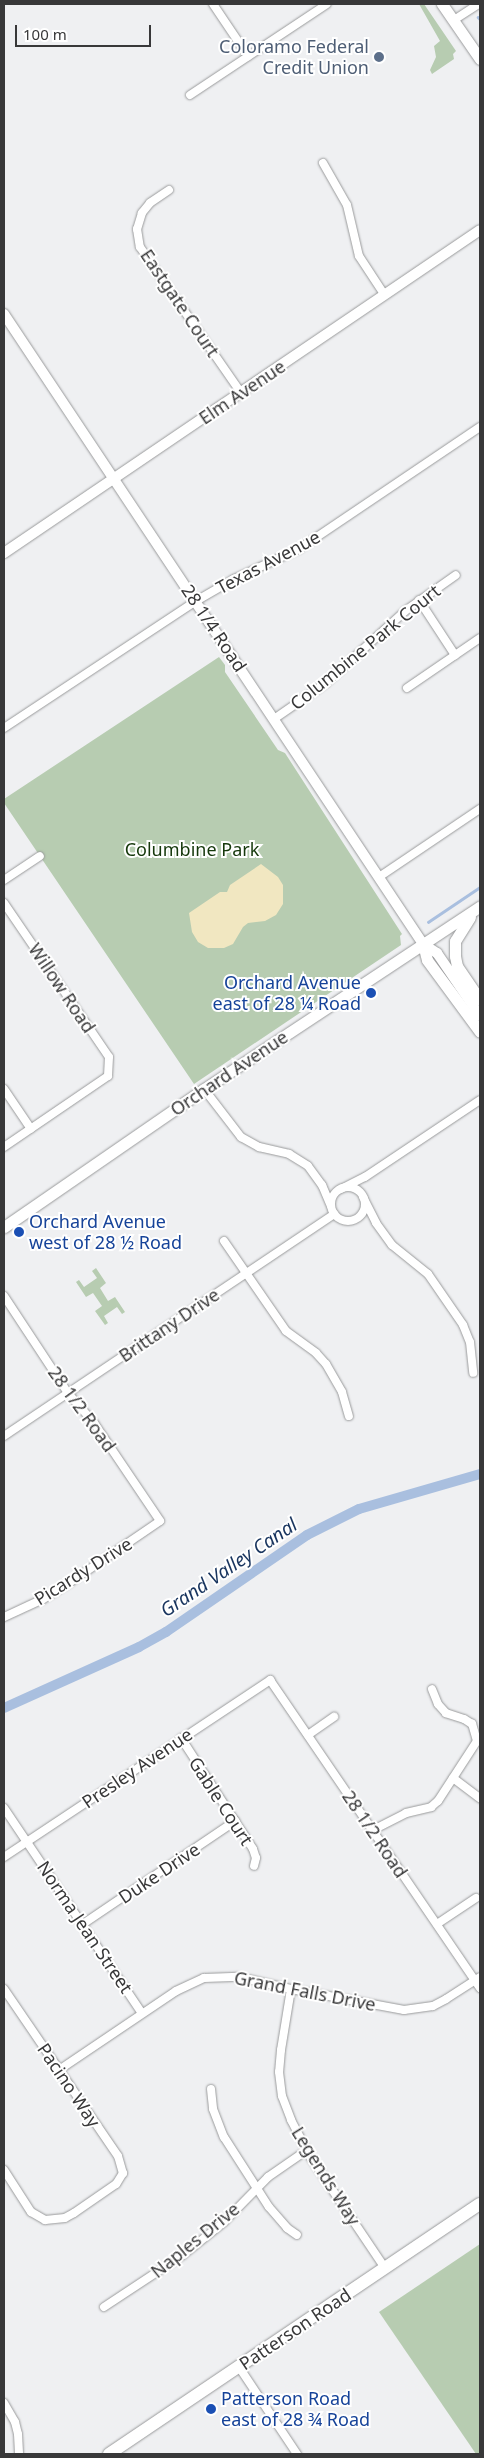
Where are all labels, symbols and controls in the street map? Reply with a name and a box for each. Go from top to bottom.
scale bar [18,15,154,47]
text: 100 m [23,24,67,44]
place label: Coloramo Federal Credit Union [219,36,369,78]
marker: Coloramo Federal Credit Union [373,51,385,63]
street label: Eastgate Court [136,245,224,361]
street label: Elm Avenue [195,355,289,429]
street label: Texas Avenue [212,526,324,598]
street label: 28 1/4 Road [177,580,251,676]
street label: Columbine Park Court [286,580,444,714]
park label: Columbine Park [125,838,259,860]
street label: Willow Road [24,939,100,1037]
place label: Orchard Avenue east of 28 ¼ Road [213,972,361,1014]
marker: Orchard Avenue east of 28 ¼ Road [365,987,377,999]
street label: Orchard Avenue [166,1026,292,1120]
place label: Orchard Avenue west of 28 ½ Road [29,1211,182,1254]
marker: Orchard Avenue west of 28 ½ Road [13,1226,25,1238]
street label: Brittany Drive [115,1284,223,1366]
street label: 28 1/2 Road [44,1362,120,1456]
water label: Grand Valley Canal [156,1514,302,1622]
street label: Picardy Drive [30,1532,136,1610]
street label: Presley Avenue [78,1723,196,1813]
street label: Gable Court [184,1753,258,1849]
street label: 28 1/2 Road [338,1786,412,1882]
street label: Duke Drive [114,1838,204,1908]
street label: Norma Jean Street [33,1857,137,1997]
street label: Grand Falls Drive [232,1967,378,2015]
street label: Pacino Way [33,2039,105,2131]
street label: Legends Way [287,2123,365,2229]
street label: Naples Drive [146,2198,244,2282]
street label: Patterson Road [235,2284,355,2374]
place label: Patterson Road east of 28 ¾ Road [221,2388,370,2430]
marker: Patterson Road east of 28 ¾ Road [205,2403,217,2415]

